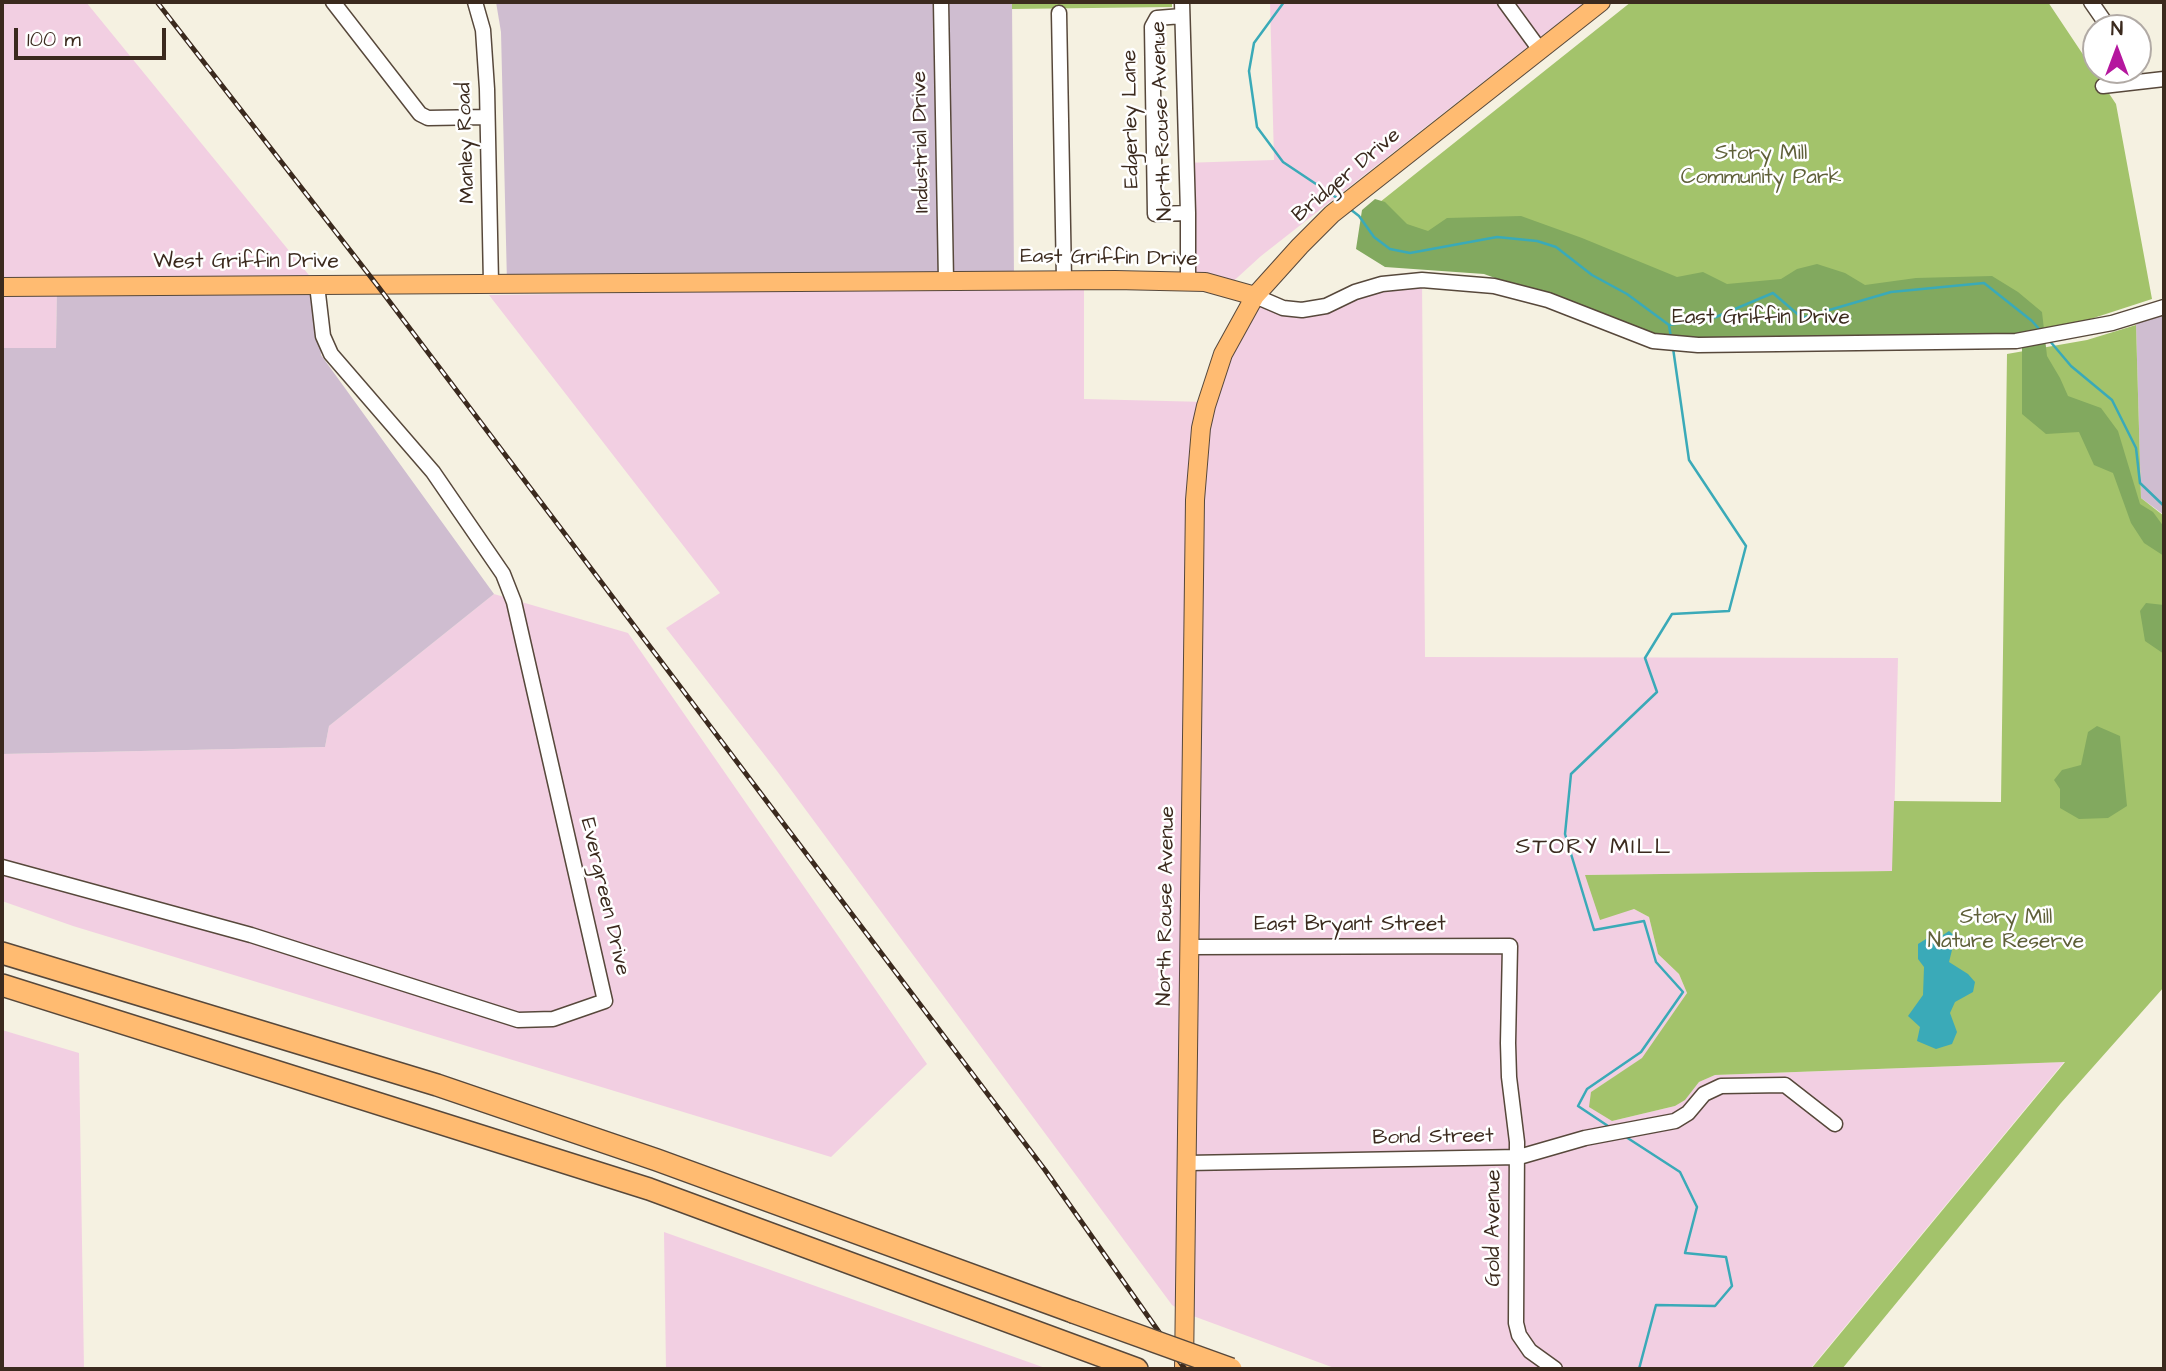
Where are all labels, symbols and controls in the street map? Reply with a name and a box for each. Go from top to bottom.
scale bar [18,14,170,58]
north arrow [2082,14,2152,84]
text: N [2111,16,2123,43]
street label: North Rouse Avenue [1147,21,1179,221]
text: 100 m [27,25,81,54]
street label: Edgerley Lane [1118,49,1146,189]
street label: Industrial Drive [908,71,936,213]
street label: Manley Road [452,82,482,204]
street label: Bridger Drive [1288,124,1406,228]
park label: Story Mill Community Park [1681,142,1841,192]
street label: East Griffin Drive [1020,245,1198,273]
street label: West Griffin Drive [153,250,339,276]
street label: East Griffin Drive [1672,306,1850,332]
street label: North Rouse Avenue [1153,806,1181,1006]
street label: Evergreen Drive [574,816,634,978]
district label: STORY MILL [1517,834,1671,862]
park label: Story Mill Nature Reserve [1928,906,2084,956]
street label: East Bryant Street [1254,913,1446,939]
street label: Bond Street [1372,1124,1494,1152]
street label: Gold Avenue [1482,1169,1508,1287]

